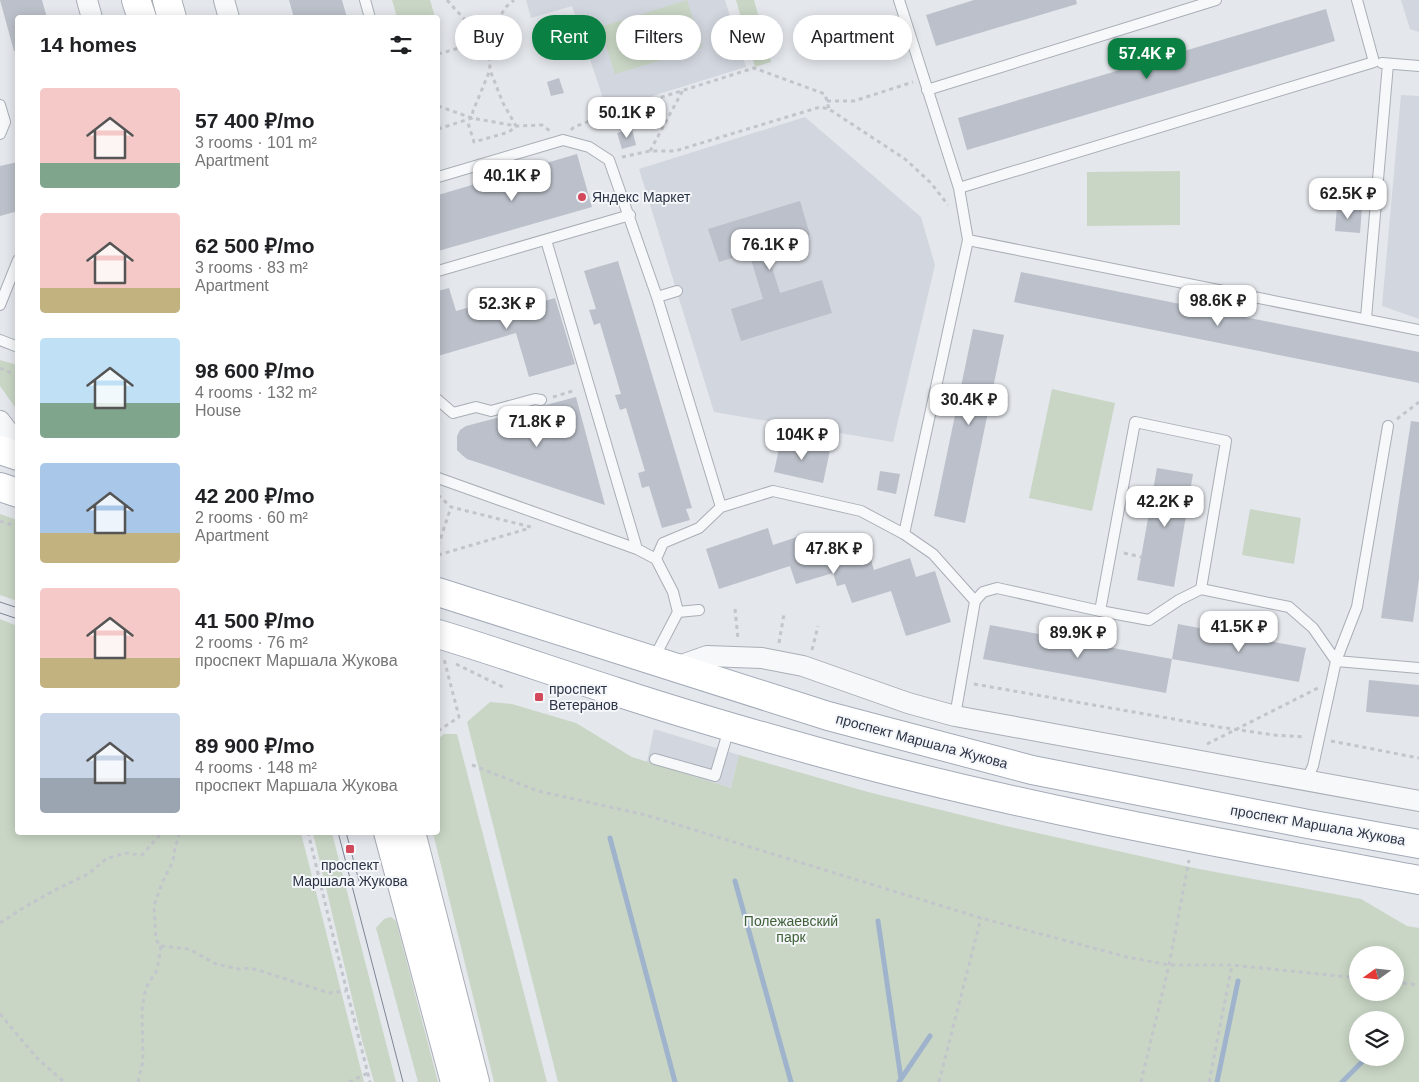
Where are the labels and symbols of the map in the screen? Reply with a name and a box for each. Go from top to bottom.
pin: 57.4K ₽ [1101,38,1193,80]
pin: 50.1K ₽ [581,96,673,139]
pin: 40.1K ₽ [466,160,558,202]
pin: 62.5K ₽ [1302,178,1394,220]
place label: Яндекс Маркет [592,189,691,205]
marker: Яндекс Маркет [576,191,588,203]
pin: 76.1K ₽ [724,228,816,271]
pin: 98.6K ₽ [1172,284,1264,327]
pin: 52.3K ₽ [461,288,553,330]
pin: 30.4K ₽ [923,384,1015,426]
pin: 71.8K ₽ [491,406,583,448]
pin: 104K ₽ [761,418,843,461]
pin: 42.2K ₽ [1119,486,1211,528]
pin: 47.8K ₽ [788,532,880,575]
pin: 41.5K ₽ [1193,610,1285,653]
pin: 89.9K ₽ [1032,616,1124,659]
place label: проспект Ветеранов [549,681,618,713]
marker: проспект Ветеранов [533,691,545,703]
street label: проспект Маршала Жукова [834,710,1010,772]
street label: проспект Маршала Жукова [1229,802,1407,848]
marker: проспект Маршала Жукова [344,843,356,855]
place label: проспект Маршала Жукова [292,857,408,889]
park label: Полежаевский парк [744,913,838,945]
north arrow [1349,946,1404,1001]

